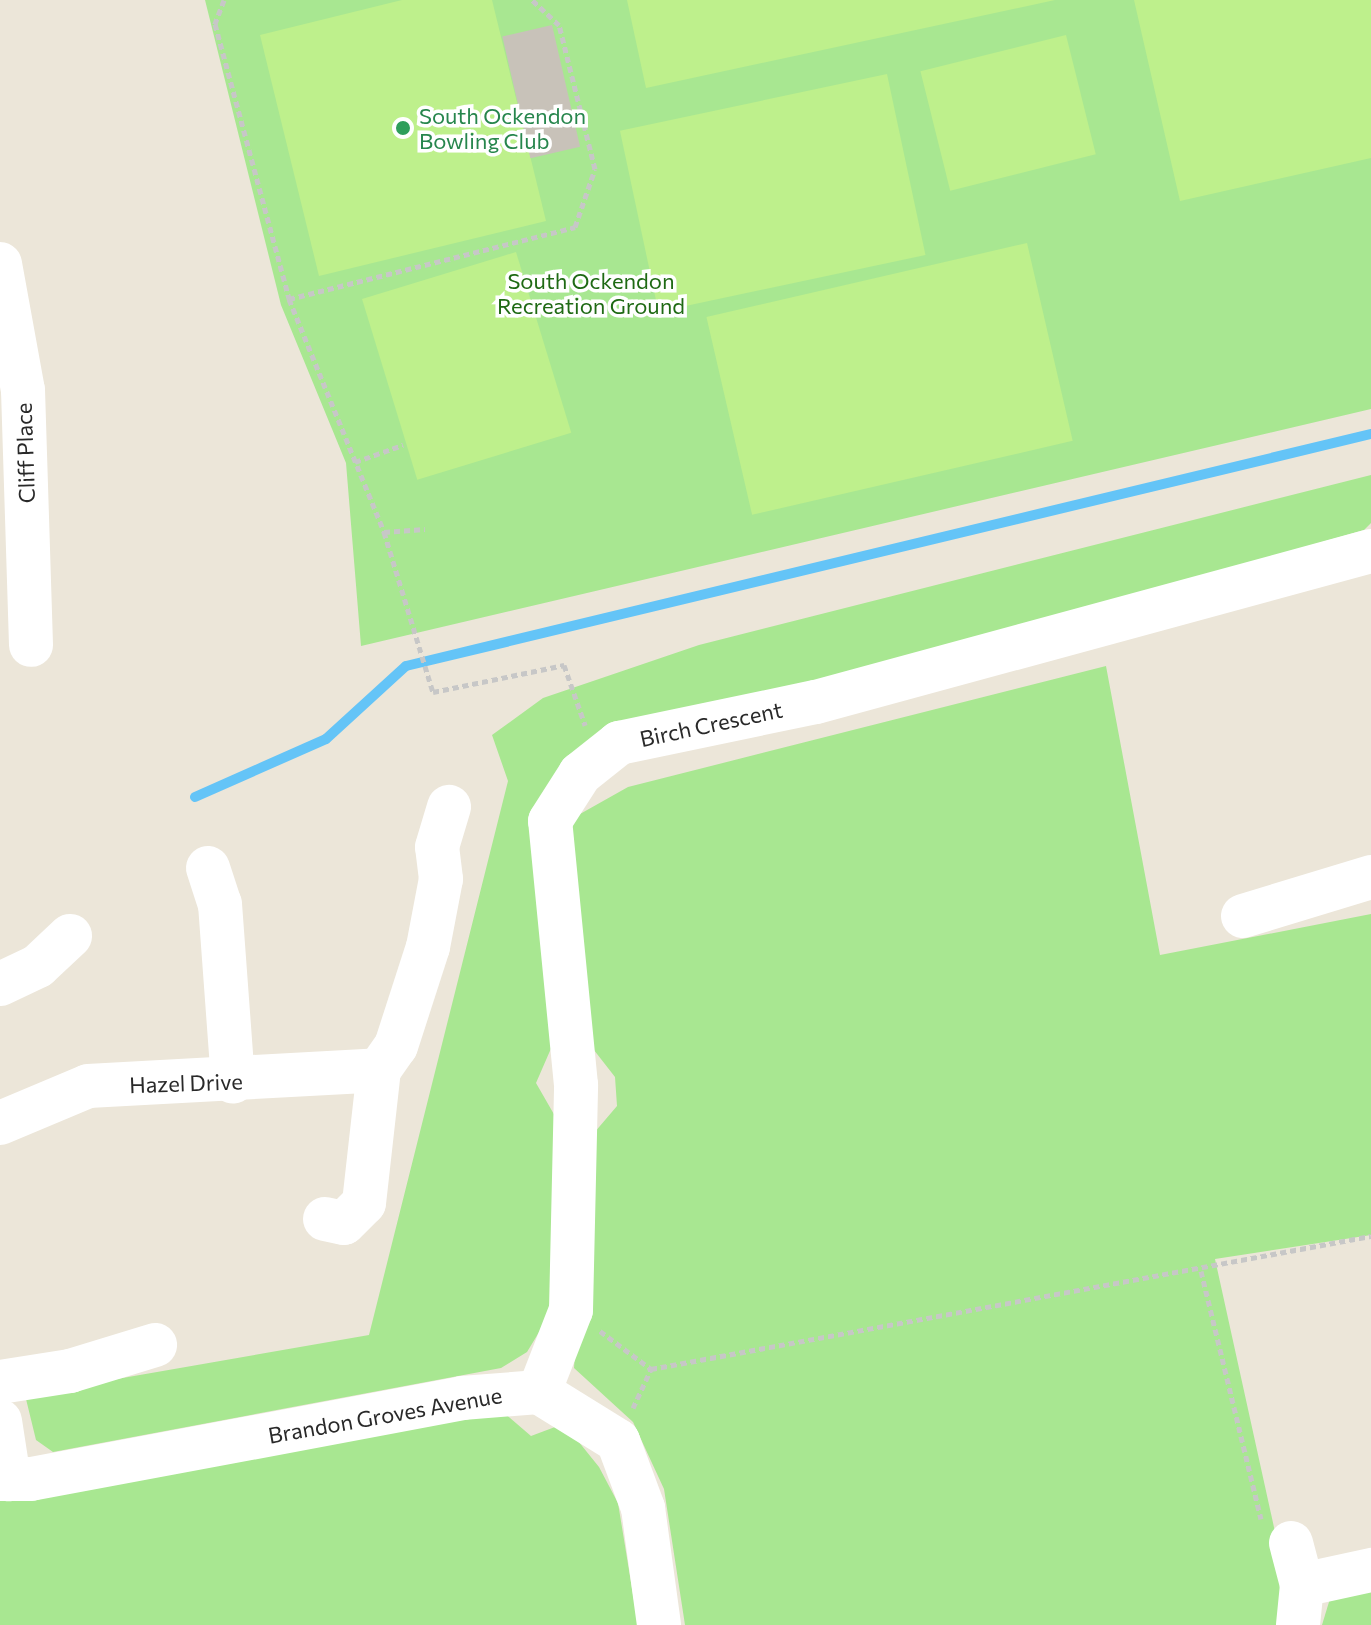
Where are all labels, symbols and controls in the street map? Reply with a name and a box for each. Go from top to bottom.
place label: South Ockendon Bowling Club [419,102,586,154]
marker: South Ockendon Bowling Club [394,119,412,137]
park label: South Ockendon Recreation Ground [497,267,685,318]
street label: Cliff Place [10,402,40,504]
street label: Birch Crescent [637,696,785,752]
street label: Hazel Drive [129,1068,243,1098]
street label: Brandon Groves Avenue [266,1381,504,1449]

